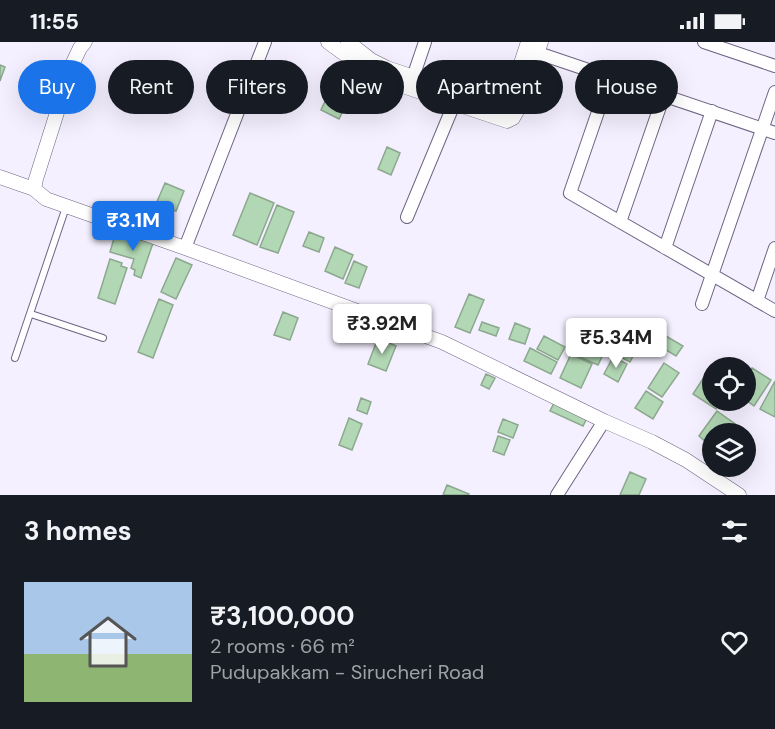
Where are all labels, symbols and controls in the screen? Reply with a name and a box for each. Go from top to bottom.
text: 11:55 [30,7,79,36]
chip: Buy [18,60,96,114]
chip: Rent [108,60,194,114]
chip: Filters [206,60,308,114]
chip: New [320,60,404,114]
chip: Apartment [416,60,563,114]
chip: House [575,60,678,114]
pin: ₹3.1M [91,201,175,252]
text: ₹3.1M [106,207,160,233]
pin: ₹3.92M [333,304,431,355]
text: ₹3.92M [347,310,417,336]
pin: ₹5.34M [567,318,665,369]
text: ₹5.34M [580,324,652,350]
map controls [702,357,756,477]
button: locate [702,357,756,411]
button: layers [702,423,756,477]
text: 3 homes [24,514,132,548]
icon: filters [718,515,751,548]
text: ₹3,100,000 [210,599,355,633]
icon: home [72,606,144,678]
icon: heart [718,626,751,659]
text: 2 rooms · 66 m² [210,633,355,659]
text: Pudupakkam - Sirucheri Road [210,659,484,685]

